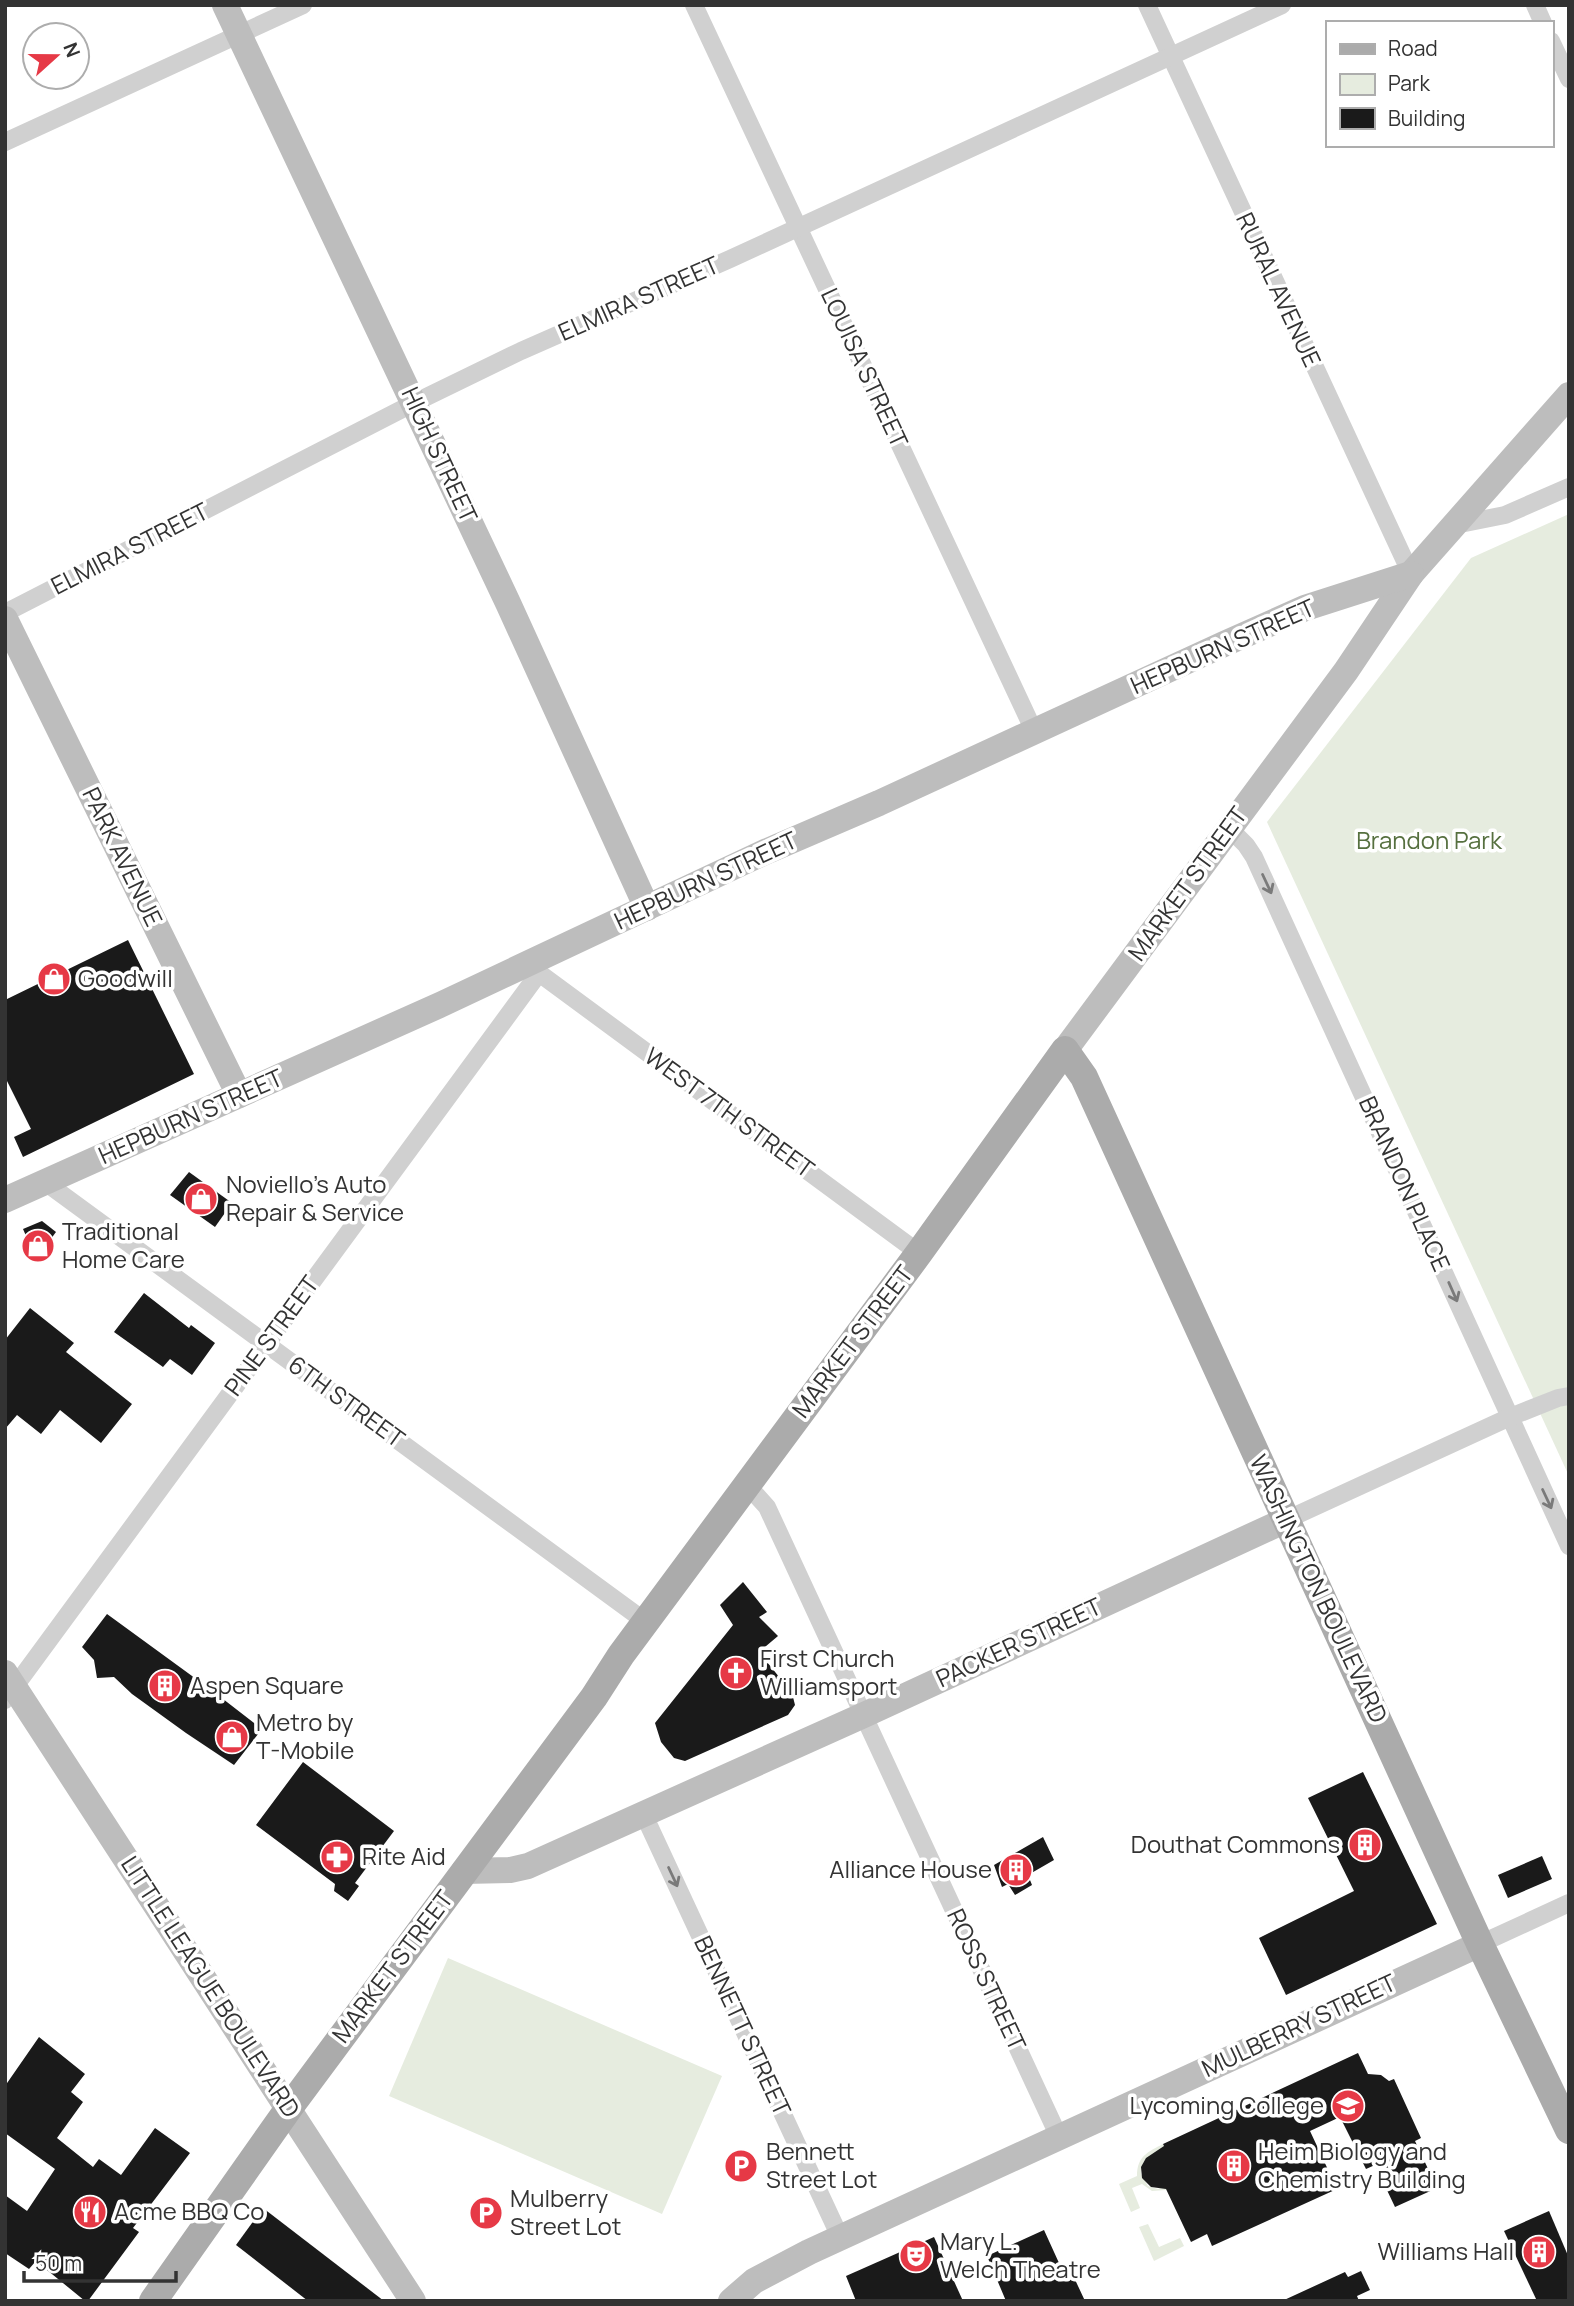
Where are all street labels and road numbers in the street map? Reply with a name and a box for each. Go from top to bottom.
street label: RURAL AVENUE [1229,207,1330,372]
street label: ELMIRA STREET [553,247,725,348]
street label: LOUISA STREET [814,282,917,453]
street label: HIGH STREET [395,381,486,528]
street label: ELMIRA STREET [45,493,214,602]
street label: HEPBURN STREET [1125,590,1320,701]
street label: PARK AVENUE [75,781,171,931]
street label: MARKET STREET [1120,799,1254,967]
street label: HEPBURN STREET [608,822,803,937]
street label: WEST 7TH STREET [638,1039,822,1185]
street label: HEPBURN STREET [93,1060,288,1171]
street label: BRANDON PLACE [1352,1091,1459,1276]
street label: MARKET STREET [784,1258,920,1424]
street label: PINE STREET [216,1268,326,1402]
street label: 6TH STREET [282,1347,412,1455]
street label: WASHINGTON BOULEVARD [1243,1449,1396,1728]
street label: PACKER STREET [930,1589,1107,1694]
street label: LITTLE LEAGUE BOULEVARD [114,1849,308,2123]
street label: MARKET STREET [324,1883,460,2049]
street label: ROSS STREET [940,1903,1035,2056]
street label: BENNETT STREET [687,1930,800,2121]
street label: MULBERRY STREET [1196,1965,1401,2084]

